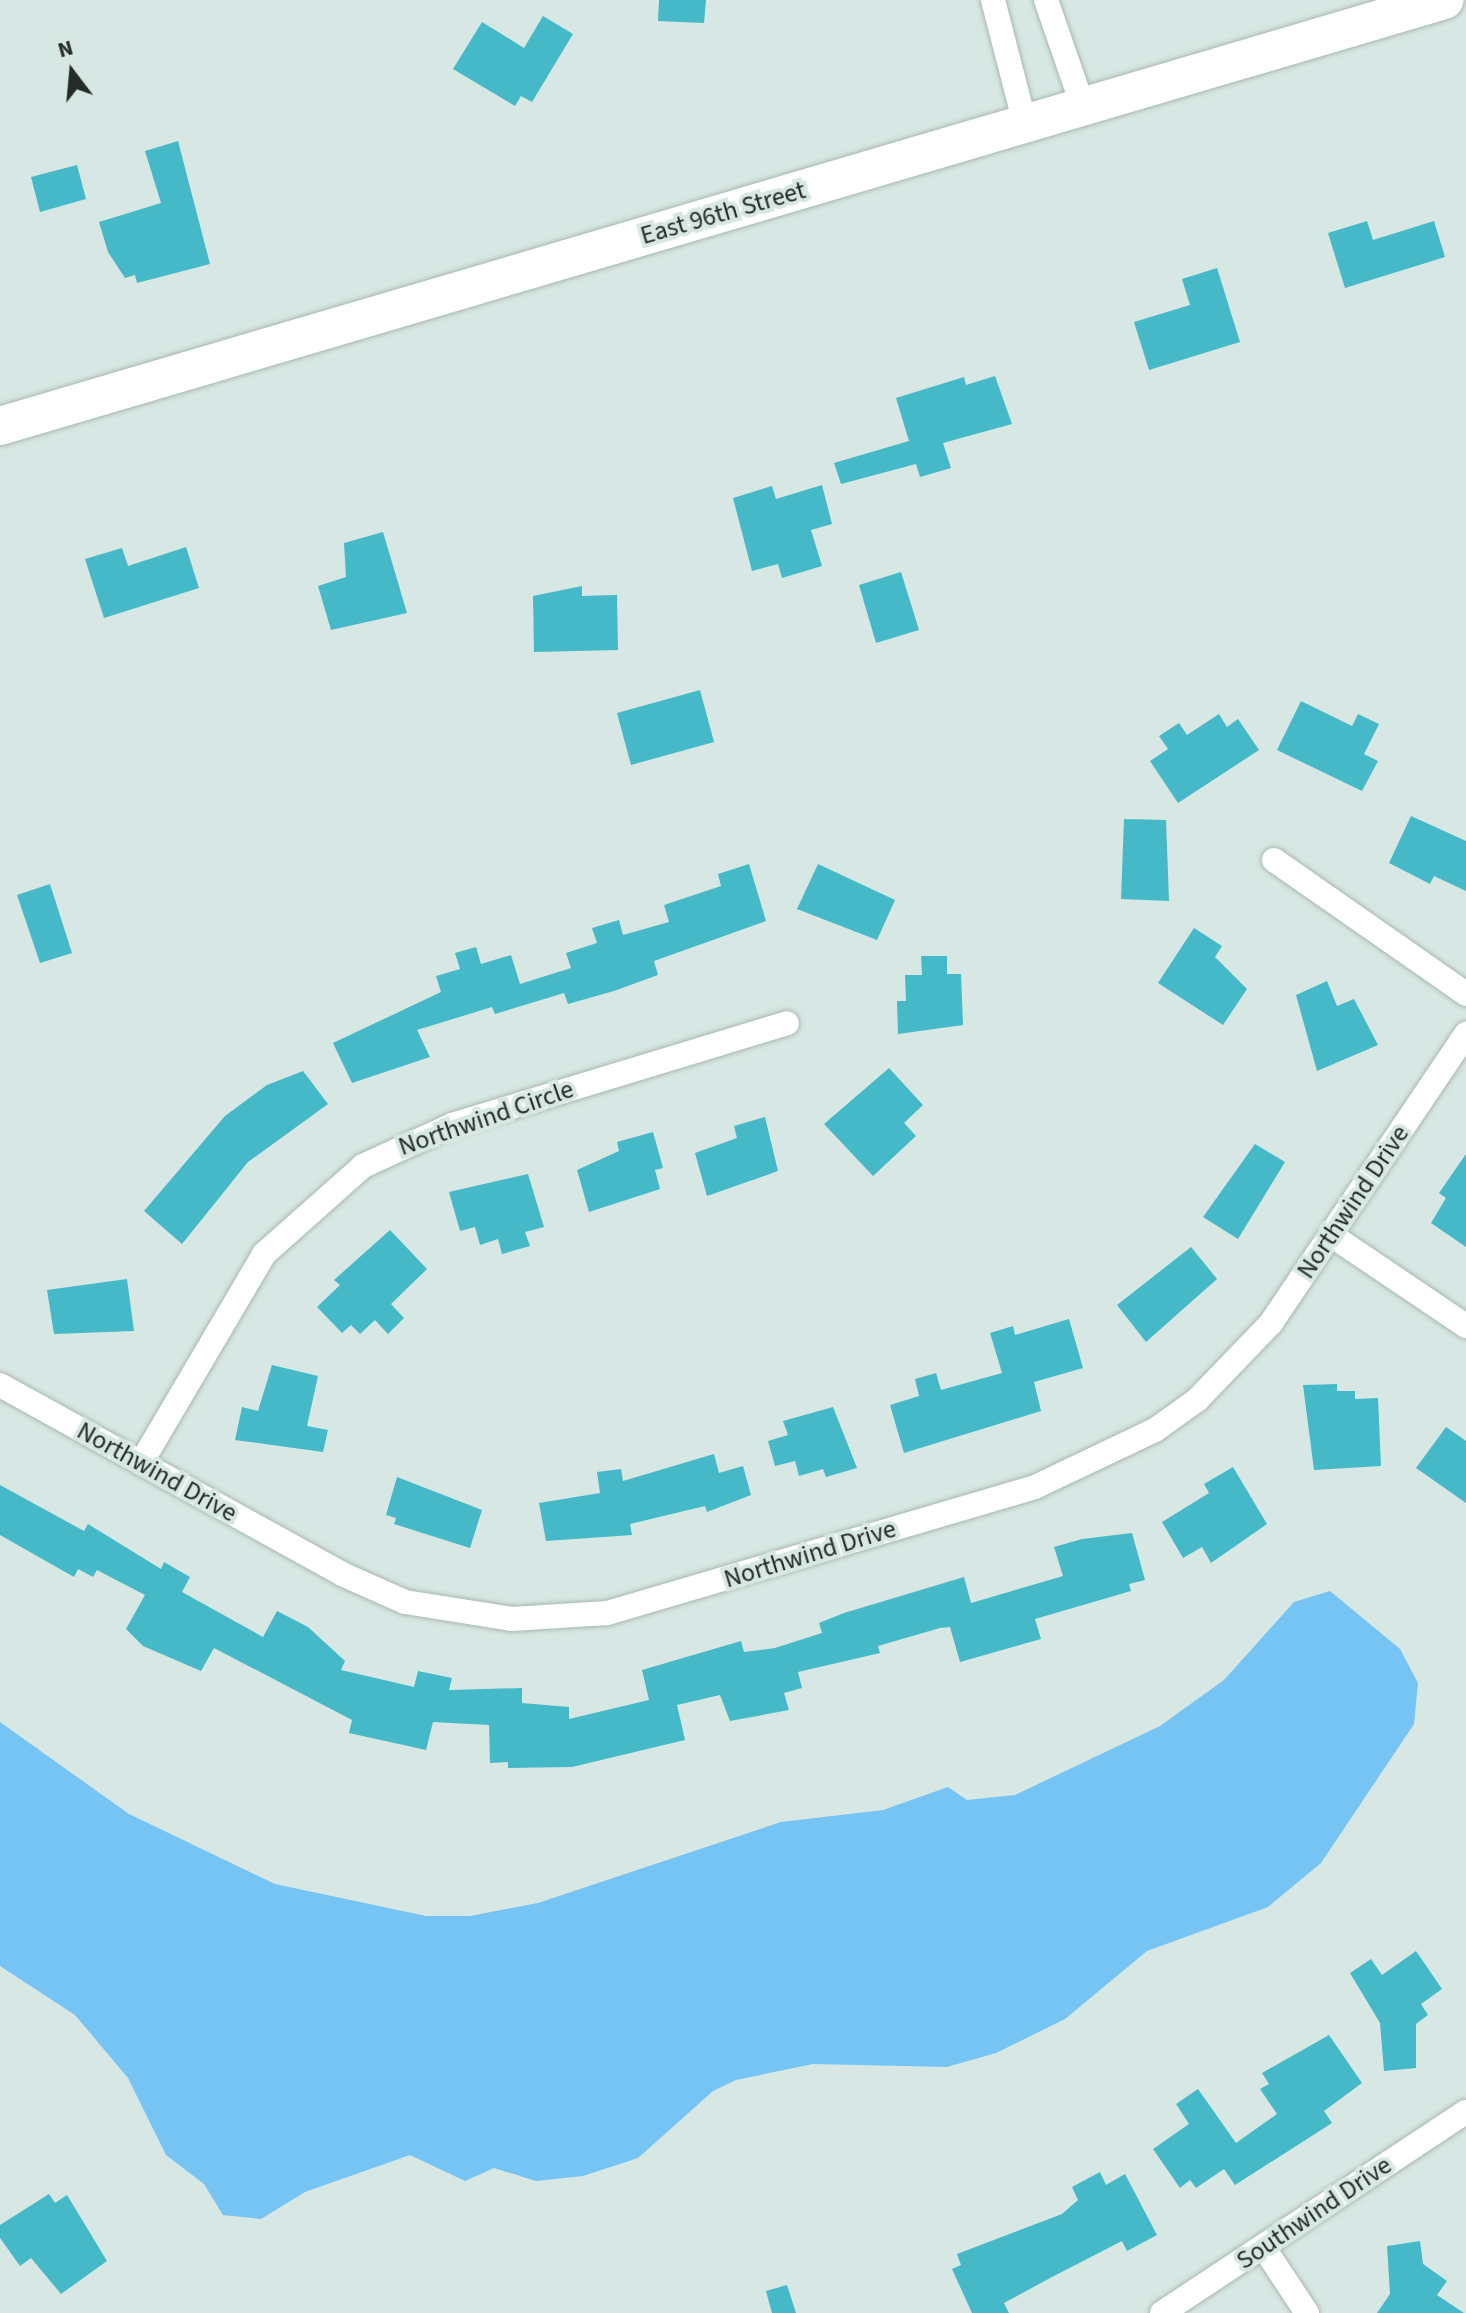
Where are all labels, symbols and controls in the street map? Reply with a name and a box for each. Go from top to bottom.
north arrow [32,32,112,112]
text: N [54,32,77,66]
street label: East 96th Street [637,175,809,251]
street label: Northwind Circle [394,1073,578,1163]
street label: Northwind Drive [1290,1119,1416,1285]
street label: Northwind Drive [72,1415,242,1529]
street label: Northwind Drive [720,1513,900,1595]
street label: Southwind Drive [1231,2150,1397,2276]

